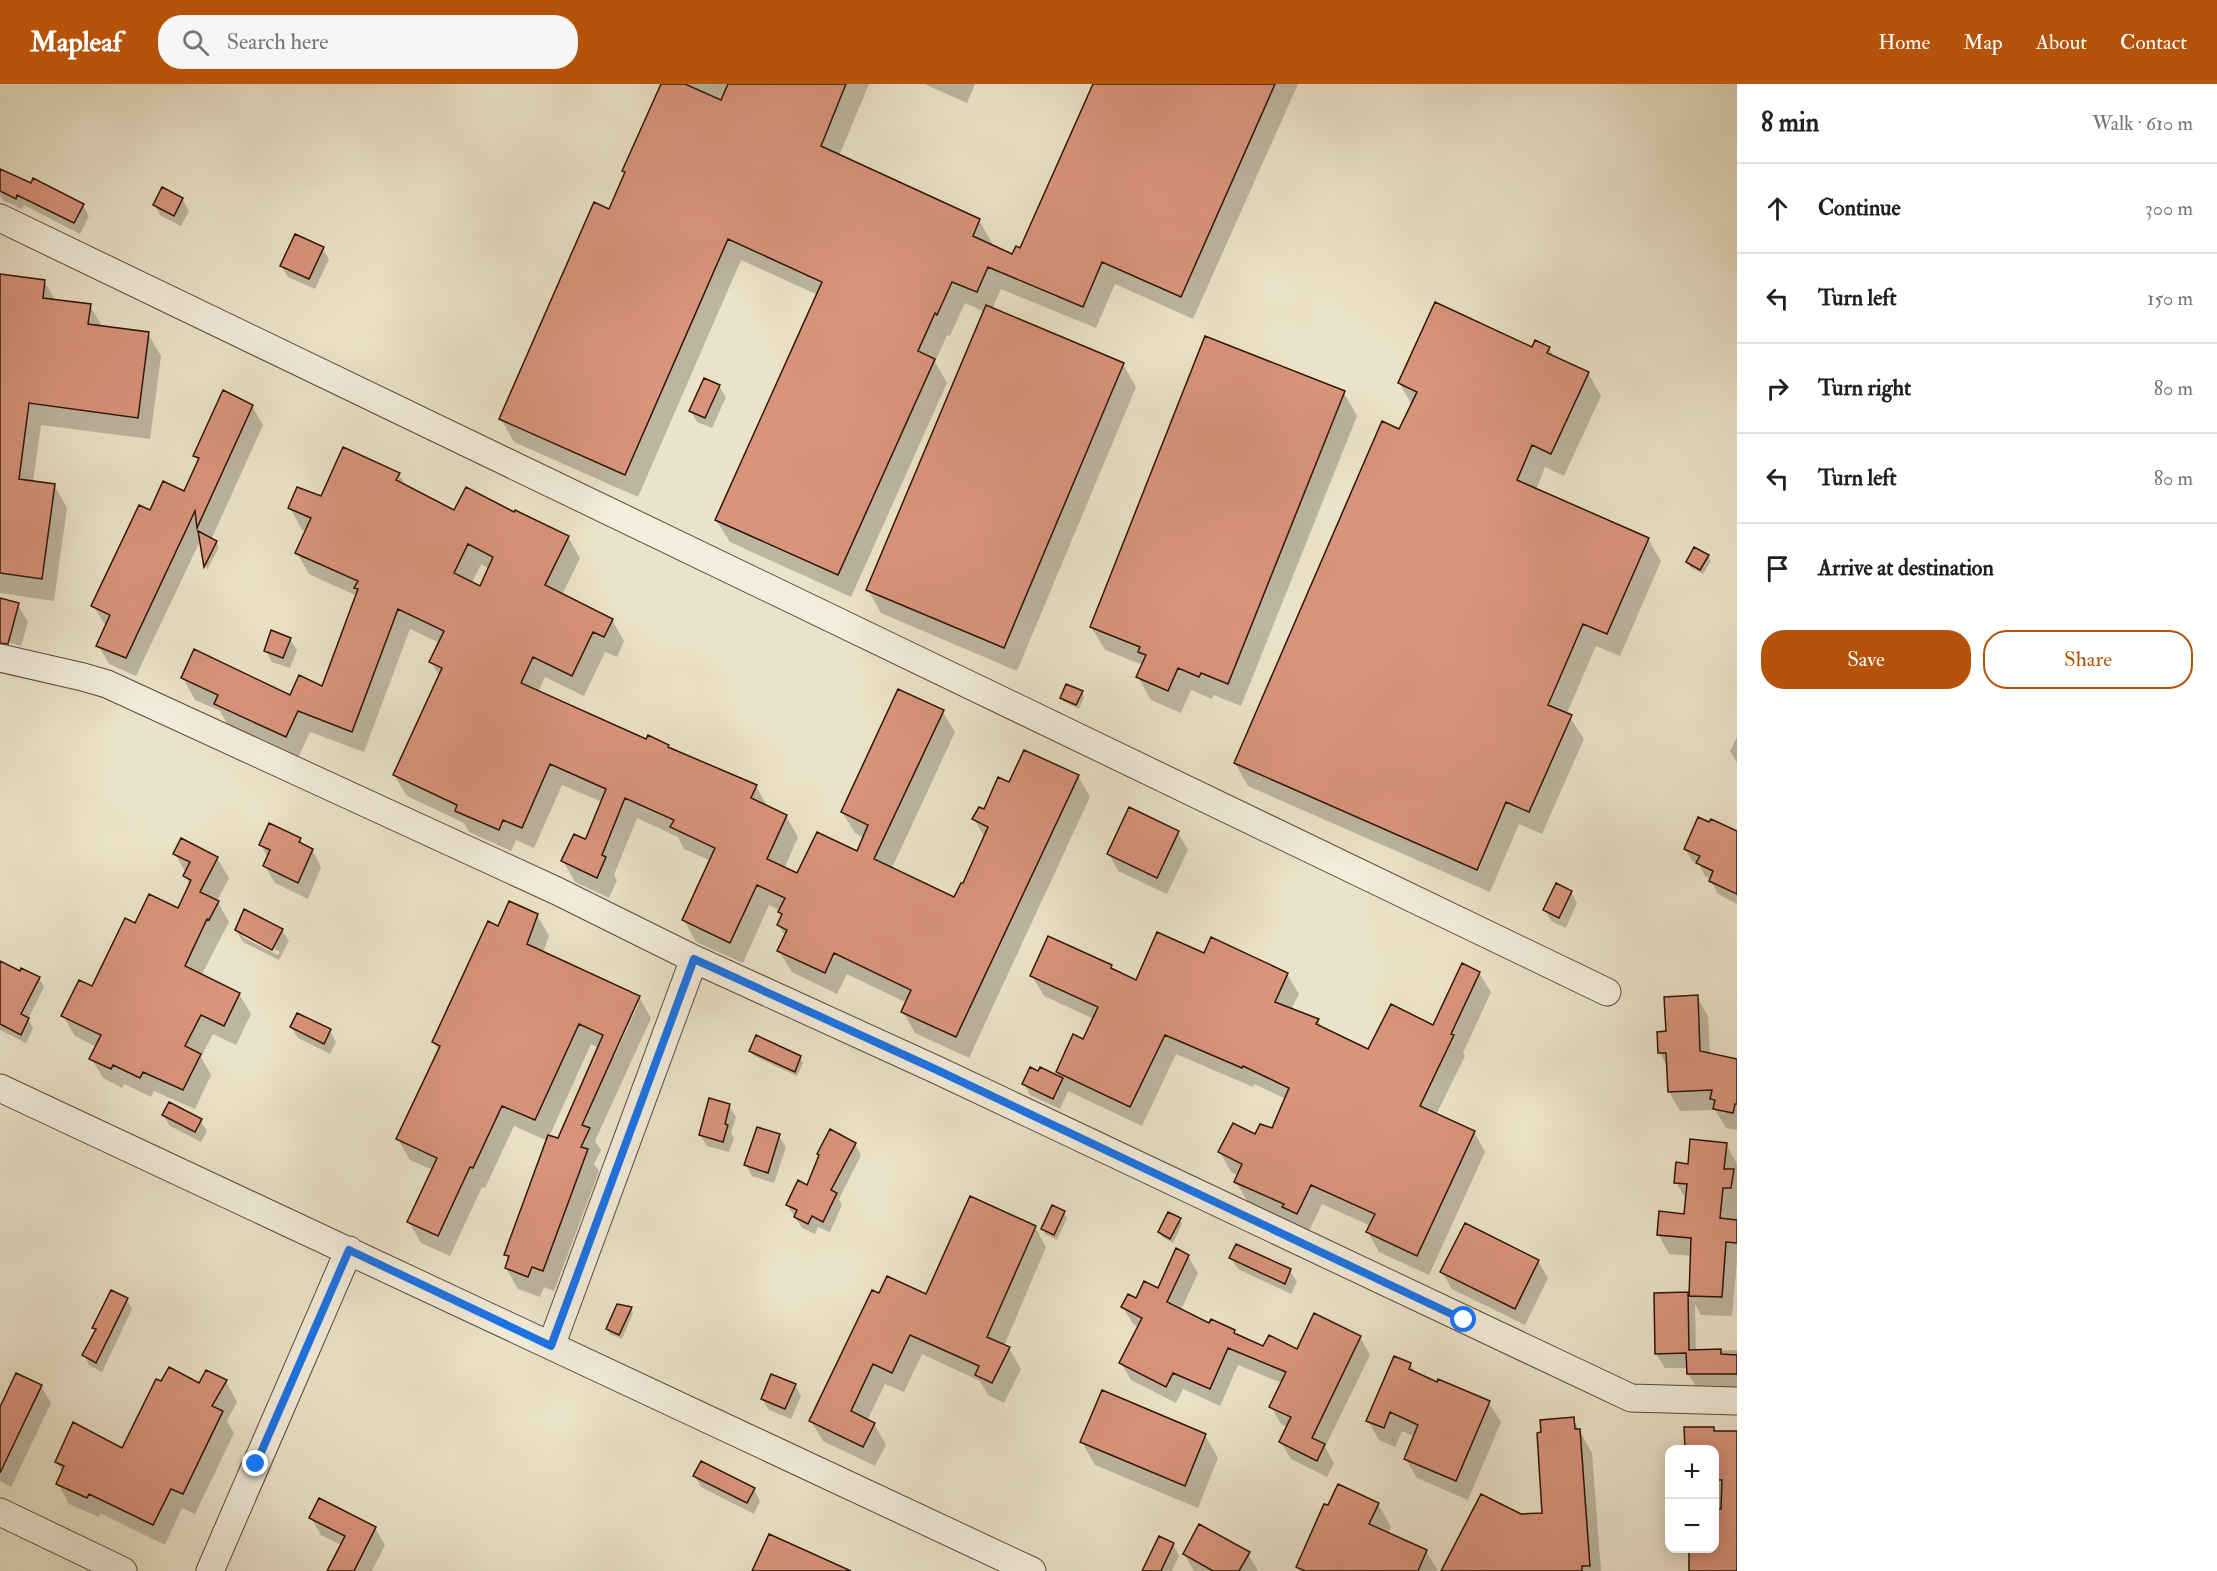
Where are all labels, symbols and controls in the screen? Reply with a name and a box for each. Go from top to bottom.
search box [158,15,578,69]
text: Mapleaf [30,25,122,60]
icon: search [179,26,212,59]
text: Search here [227,28,328,56]
text: Home [1878,29,1930,56]
text: Map [1963,29,2003,56]
text: About [2036,29,2087,56]
text: Contact [2120,29,2187,56]
text: 8 min [1761,107,1819,139]
text: Walk · 610 m [2092,111,2193,136]
icon: ahead [1761,192,1794,225]
text: Continue [1818,194,1901,222]
text: 300 m [2145,196,2193,221]
icon: left [1761,282,1794,315]
text: Turn left [1818,284,1897,312]
text: 150 m [2147,286,2193,311]
icon: right [1761,372,1794,405]
text: Turn right [1818,374,1911,402]
text: 80 m [2154,376,2193,401]
icon: left [1761,462,1794,495]
text: Turn left [1818,464,1897,492]
text: 80 m [2154,466,2193,491]
icon: arrive [1761,552,1794,585]
text: Arrive at destination [1818,554,1994,582]
button: Save [1761,630,1971,689]
button: Share [1983,630,2193,689]
route start [1450,1306,1476,1332]
map controls [1665,1445,1719,1553]
button: + [1665,1445,1719,1499]
route end [242,1450,268,1476]
button: − [1665,1499,1719,1553]

